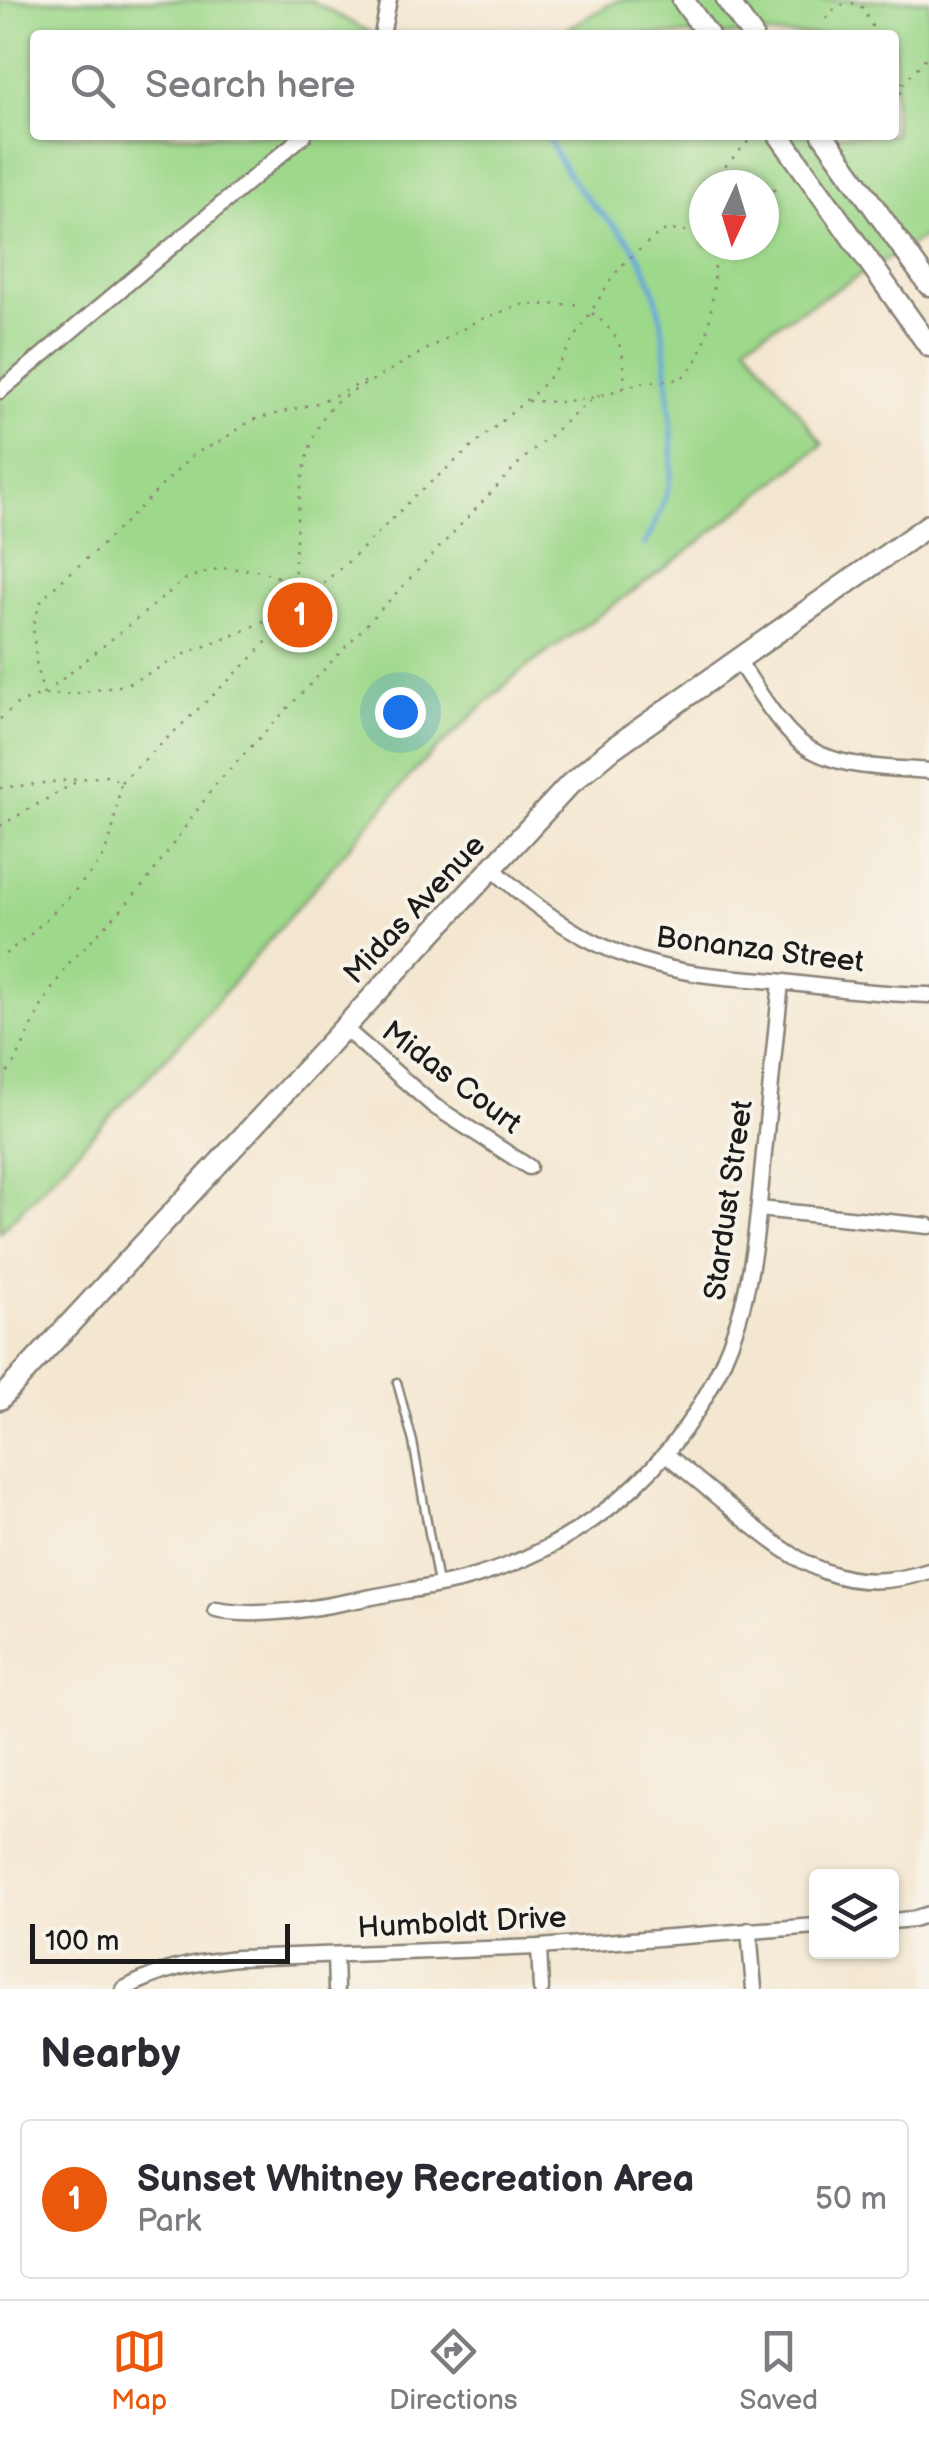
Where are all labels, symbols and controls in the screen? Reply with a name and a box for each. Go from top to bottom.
search box [30,30,899,140]
icon: search [65,58,120,113]
text: Search here [145,63,356,108]
north arrow [689,170,779,260]
pin: 1 [268,578,332,652]
your location [375,687,426,738]
street label: Midas Avenue [337,828,493,992]
street label: Bonanza Street [654,919,866,981]
street label: Midas Court [375,1014,528,1142]
street label: Stardust Street [697,1098,761,1302]
map controls [809,1869,899,1959]
button: layers [809,1869,899,1959]
street label: Humboldt Drive [357,1900,567,1946]
scale bar [30,1919,290,1964]
text: 100 m [45,1925,119,1958]
text: Nearby [40,2029,180,2080]
text: Sunset Whitney Recreation Area [137,2157,694,2202]
text: 1 [68,2180,81,2219]
text: 50 m [815,2180,887,2219]
text: Park [137,2202,201,2241]
tab: Map [111,2324,167,2417]
tab: Directions [389,2324,518,2417]
tab: Saved [740,2324,818,2417]

